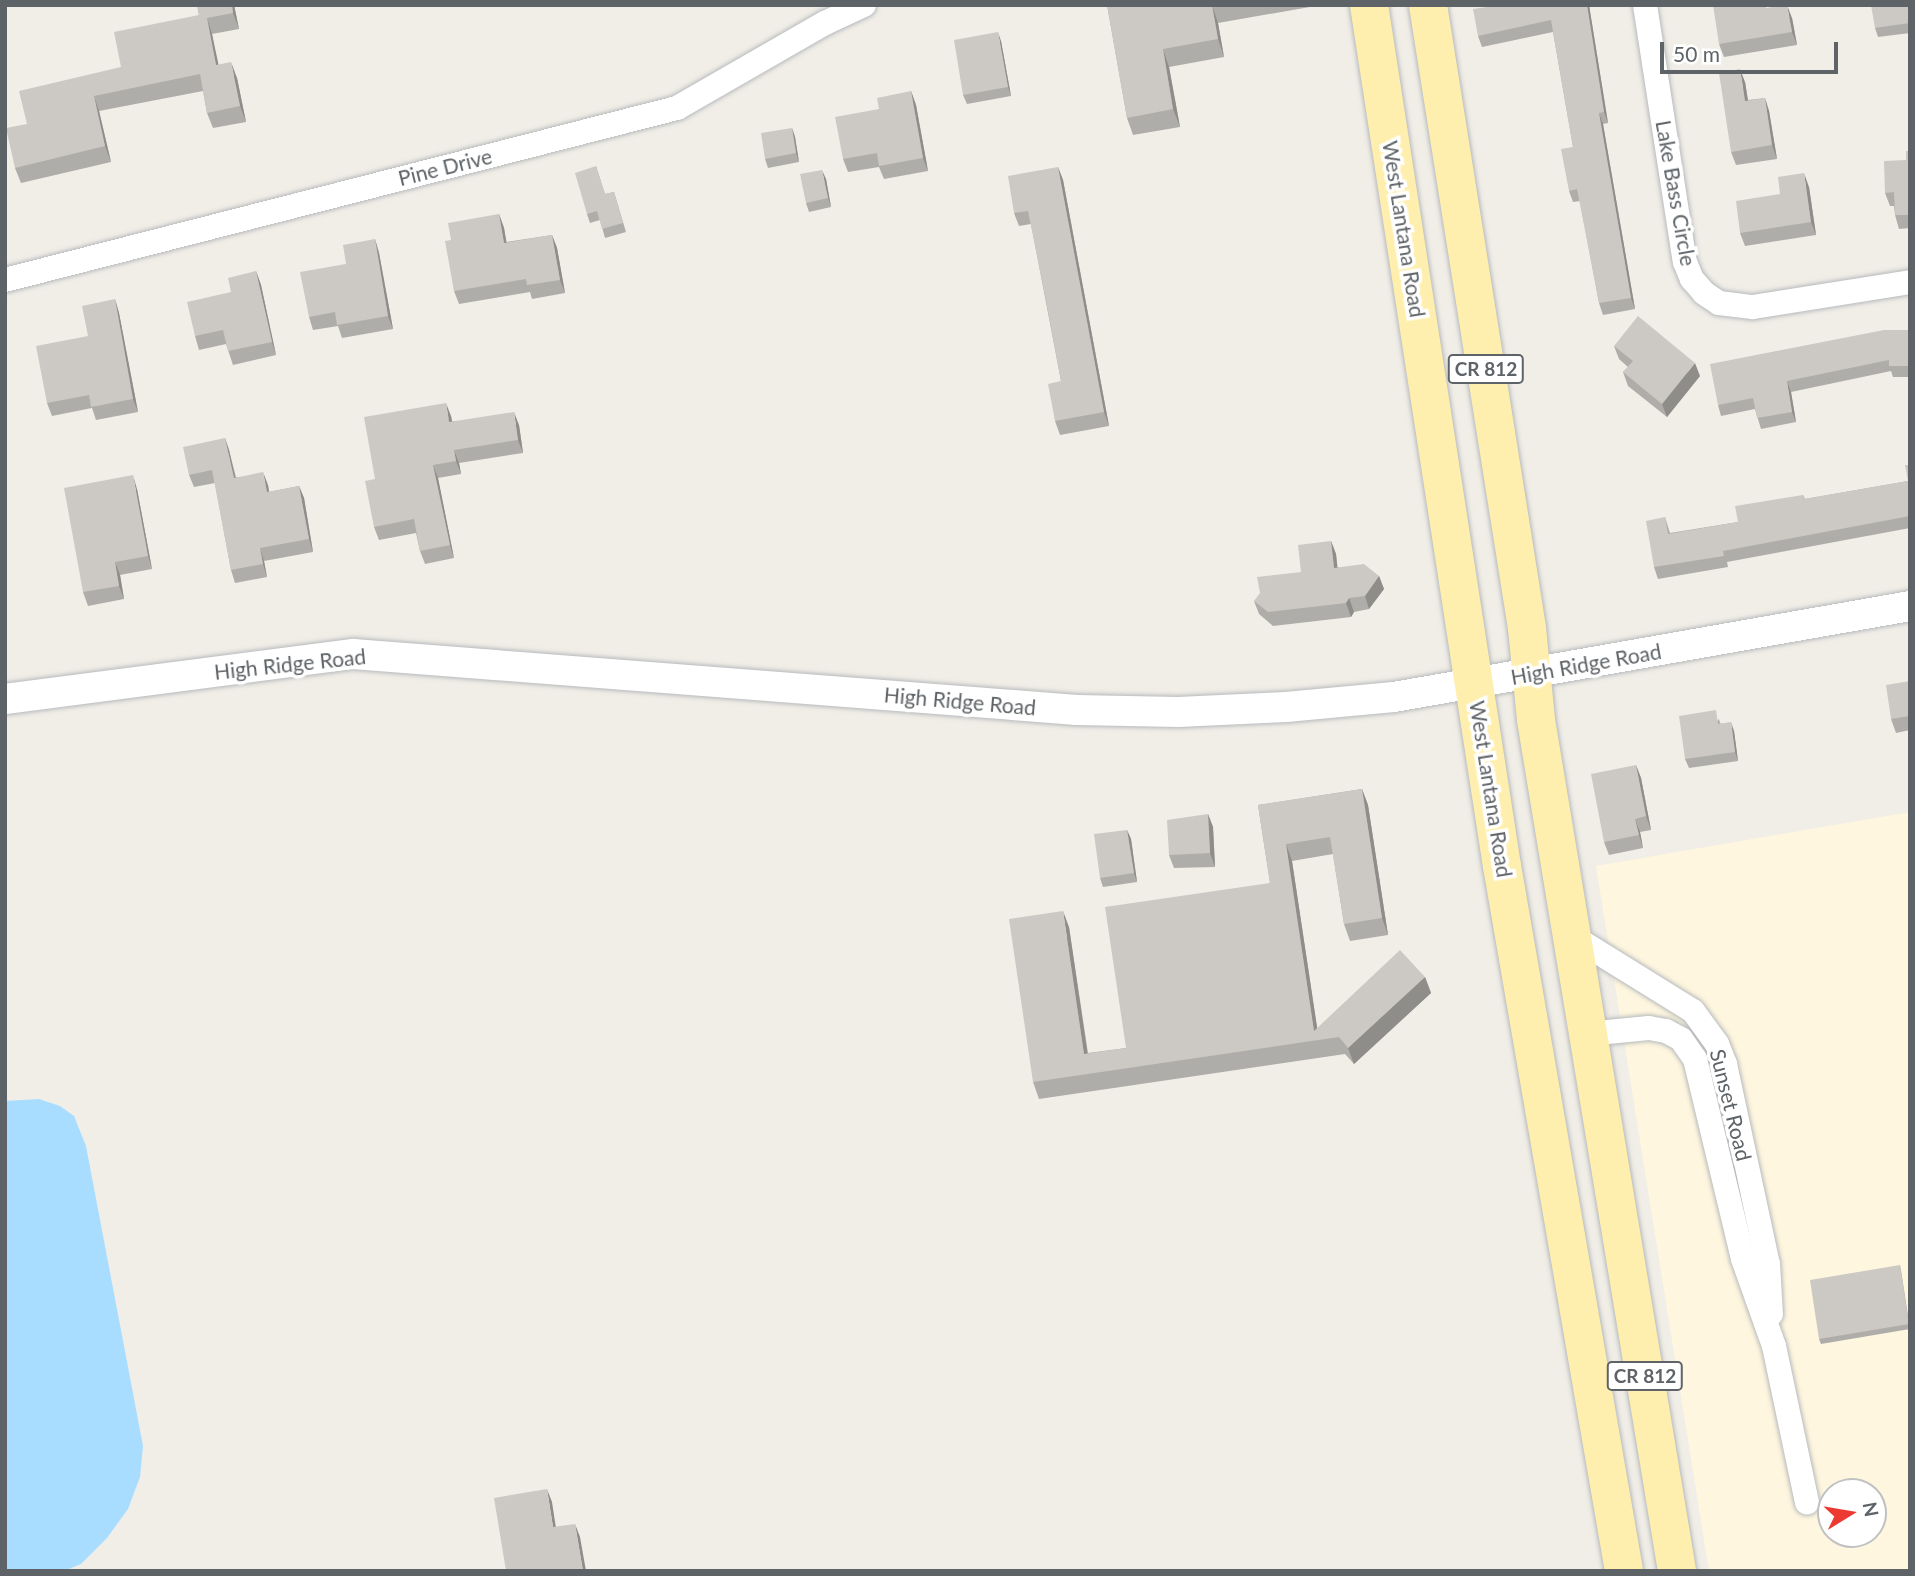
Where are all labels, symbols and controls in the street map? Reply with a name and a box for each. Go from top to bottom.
scale bar [1663,28,1842,72]
text: 50 m [1673,41,1720,66]
street label: Lake Bass Circle [1651,118,1701,268]
street label: West Lantana Road [1378,139,1430,319]
street label: Pine Drive [395,143,495,191]
road number: CR 812 [1448,354,1524,384]
street label: High Ridge Road [1509,638,1663,690]
street label: High Ridge Road [213,643,367,685]
street label: High Ridge Road [883,682,1037,720]
street label: West Lantana Road [1465,699,1517,879]
street label: Sunset Road [1705,1047,1757,1163]
road number: CR 812 [1606,1360,1684,1392]
north arrow [1817,1478,1887,1548]
text: N [1858,1500,1884,1519]

